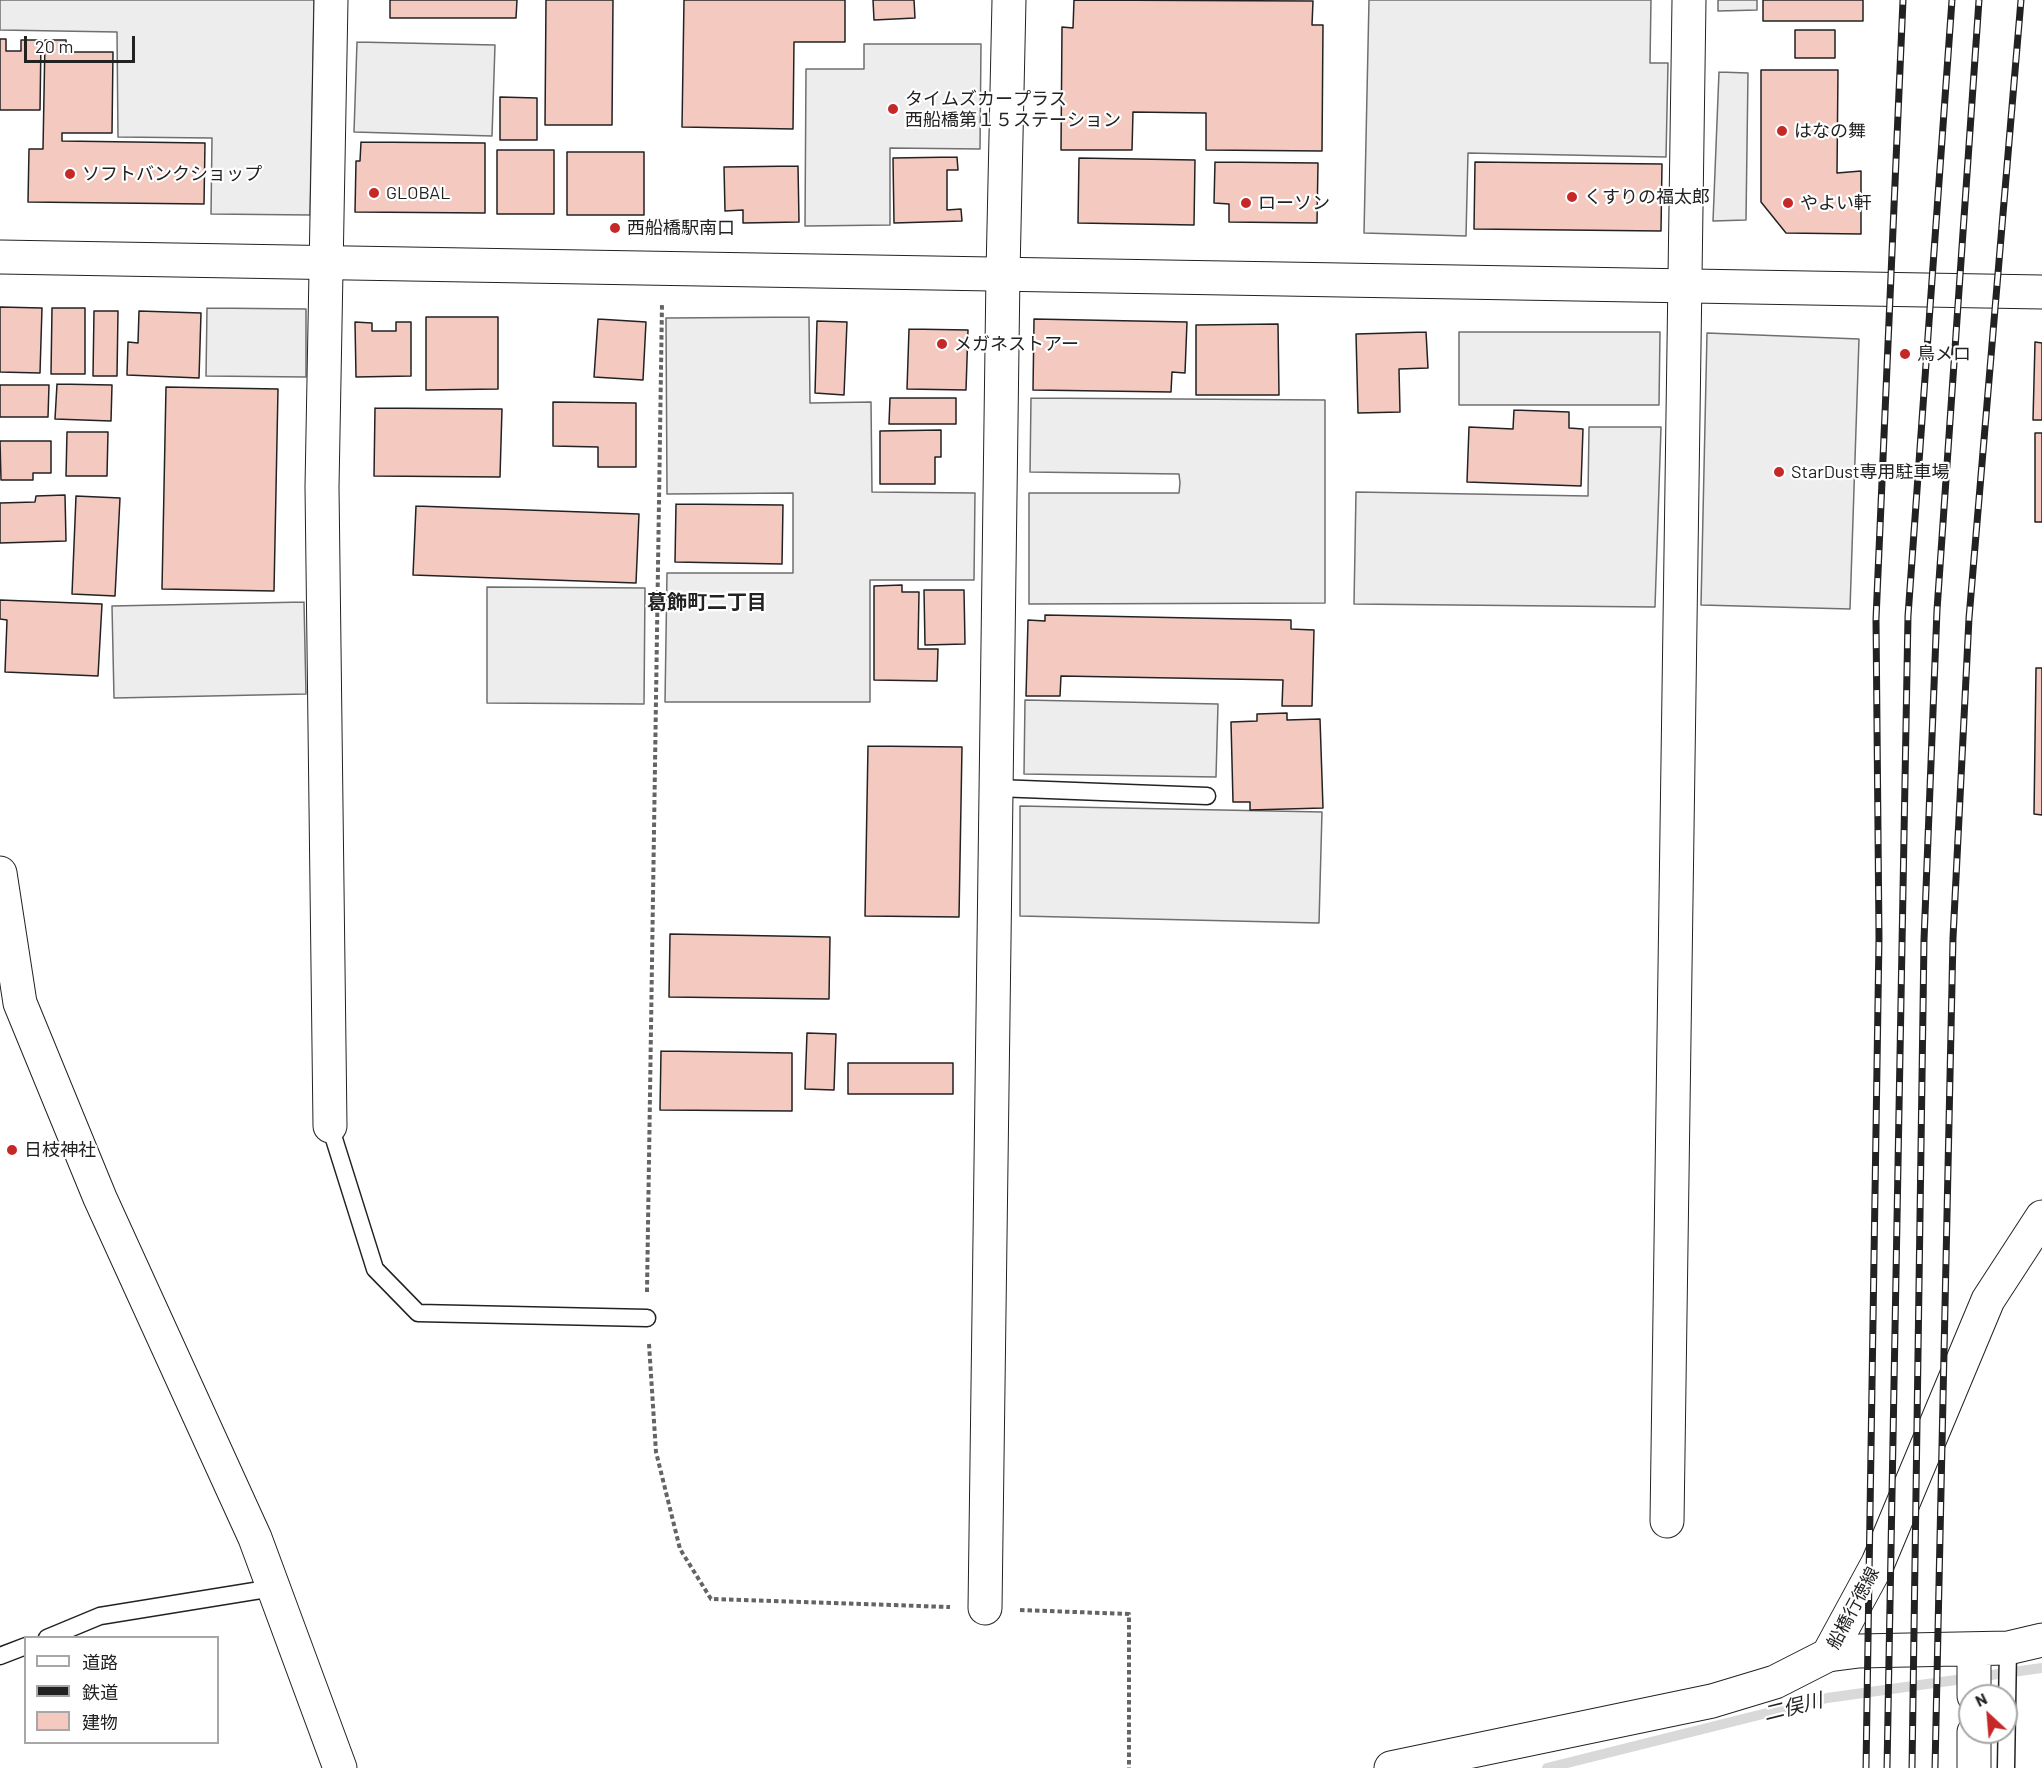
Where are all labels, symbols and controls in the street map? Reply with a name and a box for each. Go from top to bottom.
scale bar [27,24,138,62]
text: 20 m [35,35,73,57]
place label: タイムズカープラス 西船橋第１５ステーション [905,88,1121,130]
marker: タイムズカープラス 西船橋第１５ステーション [886,102,900,116]
place label: はなの舞 [1794,120,1866,142]
marker: はなの舞 [1775,124,1789,138]
place label: ソフトバンクショップ [82,163,262,185]
marker: ソフトバンクショップ [63,167,77,181]
place label: GLOBAL [386,182,450,204]
marker: GLOBAL [367,186,381,200]
place label: くすりの福太郎 [1584,186,1710,208]
marker: くすりの福太郎 [1565,190,1579,204]
place label: ローソン [1258,192,1330,214]
place label: やよい軒 [1800,192,1872,214]
marker: ローソン [1239,196,1253,210]
marker: やよい軒 [1781,196,1795,210]
place label: 西船橋駅南口 [627,217,735,239]
marker: 西船橋駅南口 [608,221,622,235]
place label: メガネストアー [954,333,1079,355]
marker: メガネストアー [935,337,949,351]
place label: 鳥メロ [1917,343,1971,365]
marker: 鳥メロ [1898,347,1912,361]
place label: StarDust専用駐車場 [1791,461,1950,483]
marker: StarDust専用駐車場 [1772,465,1786,479]
district label: 葛飾町二丁目 [647,590,767,614]
place label: 日枝神社 [24,1139,96,1161]
marker: 日枝神社 [5,1143,19,1157]
street label: 船橋行徳線 [1822,1563,1884,1653]
legend [24,1636,219,1744]
text: 道路 [82,1651,118,1673]
text: 鉄道 [82,1681,118,1703]
north arrow [1958,1684,2018,1744]
water label: 二俣川 [1761,1688,1825,1726]
text: N [1972,1688,1990,1710]
text: 建物 [82,1711,118,1733]

